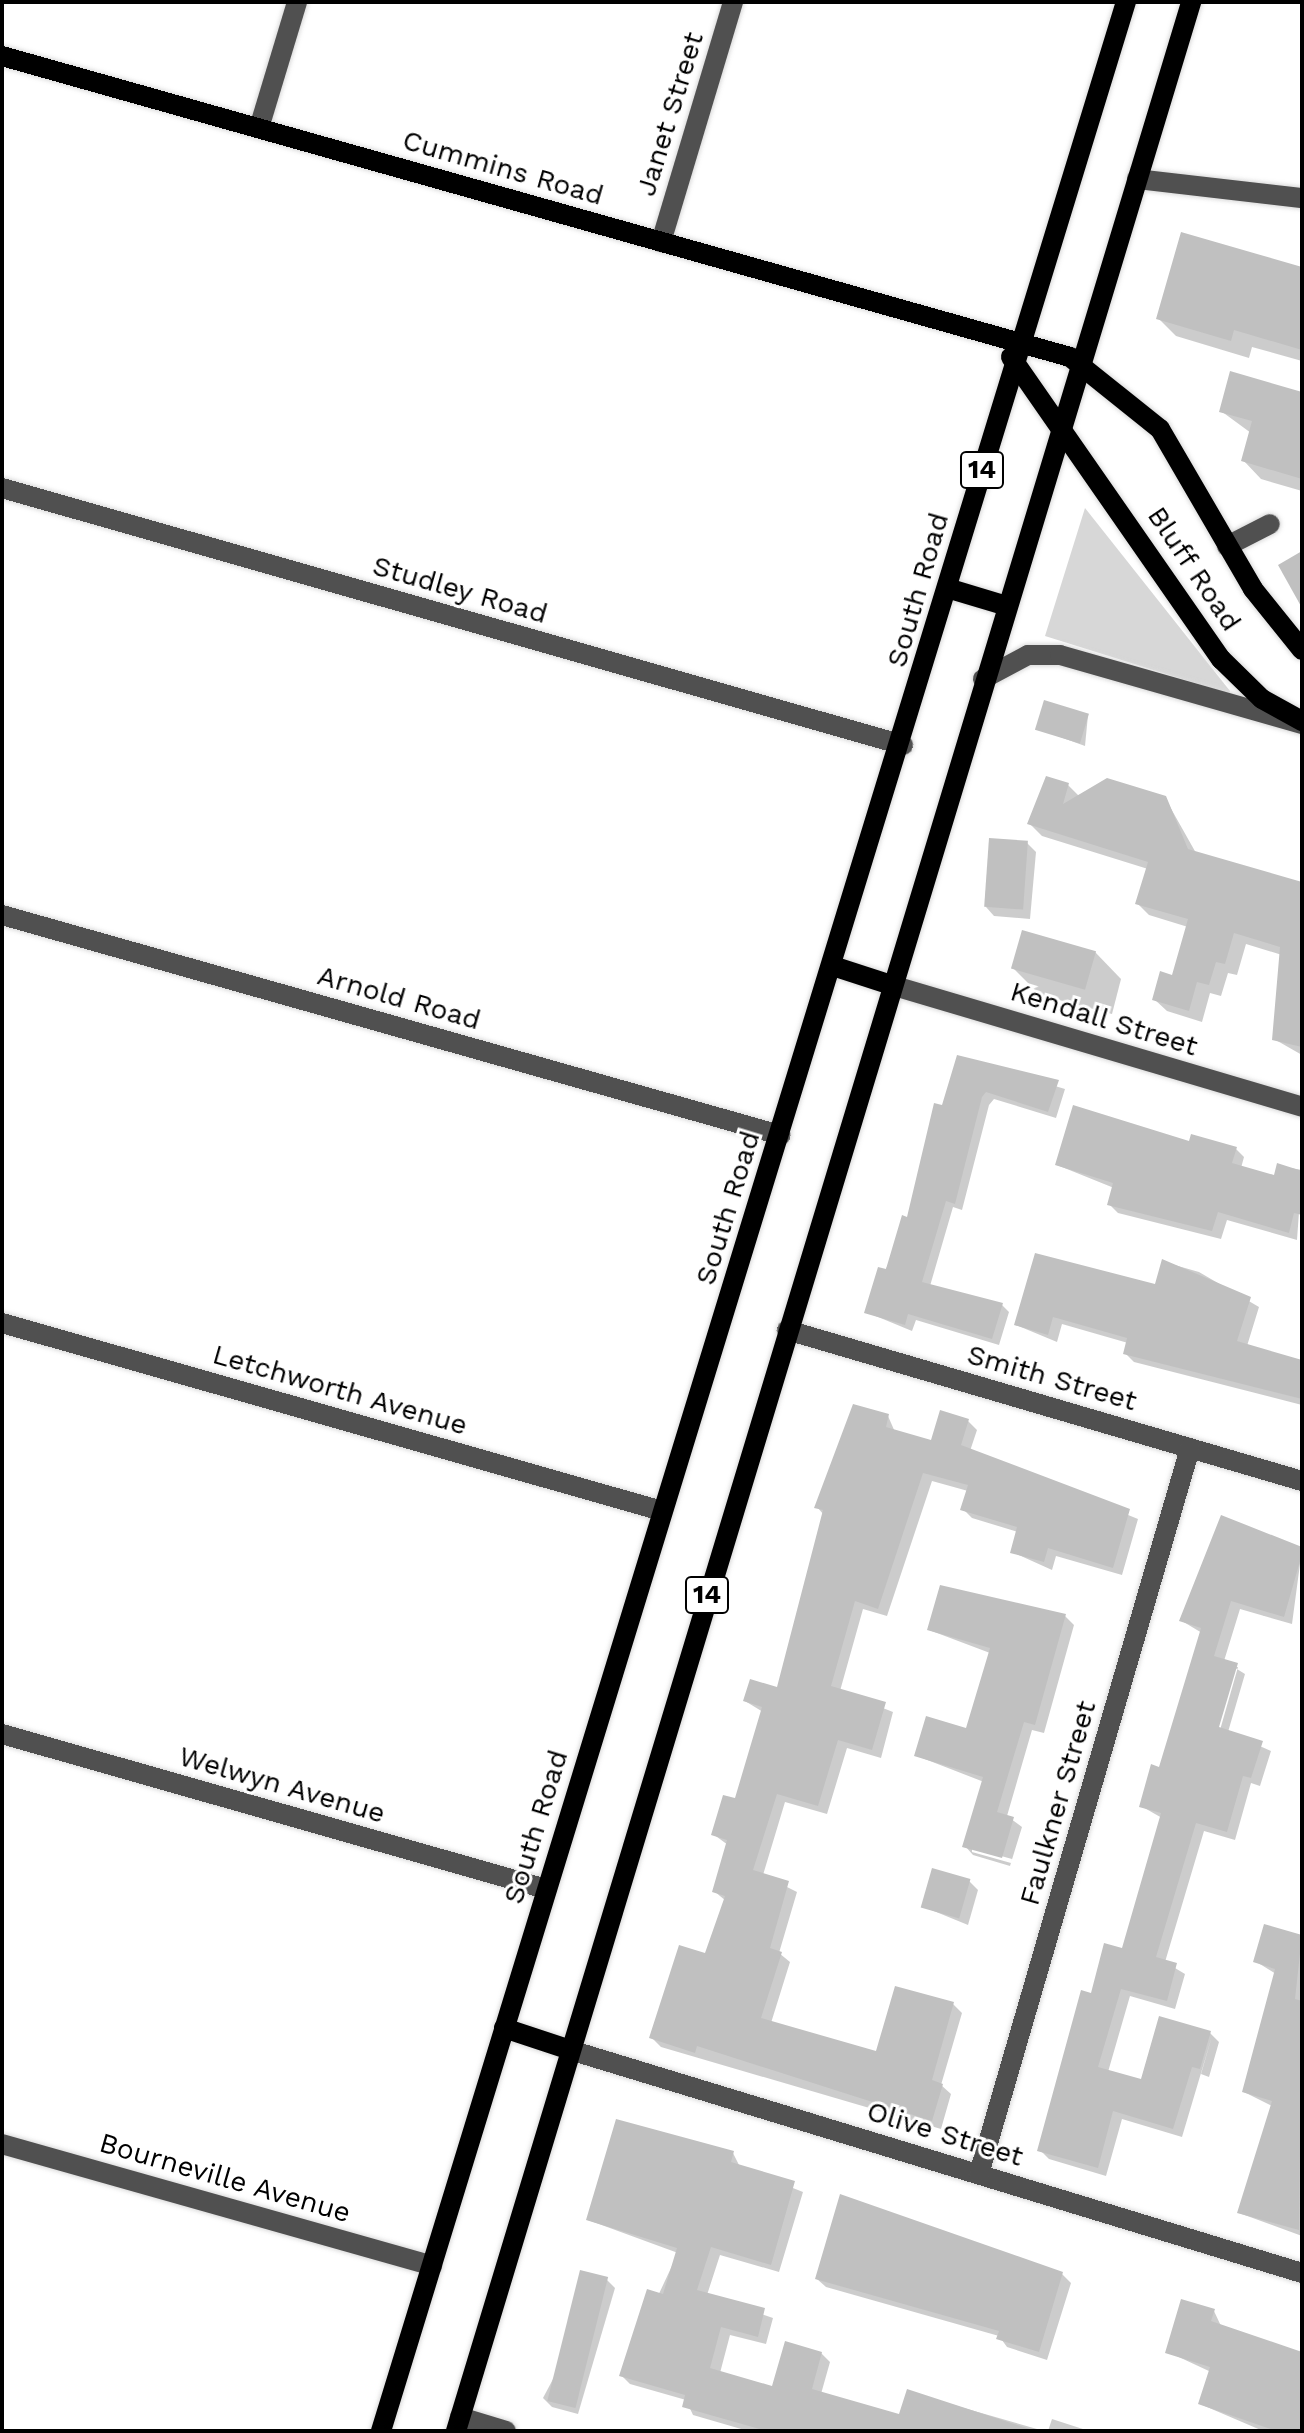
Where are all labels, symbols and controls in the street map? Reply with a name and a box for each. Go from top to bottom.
street label: Janet Street [629,28,711,200]
street label: Cummins Road [399,123,607,213]
road number: 14 [958,448,1006,492]
street label: Bluff Road [1140,500,1248,638]
street label: South Road [880,509,956,671]
street label: Studley Road [368,549,552,631]
street label: Arnold Road [314,959,484,1037]
street label: Kendall Street [1006,974,1202,1064]
street label: South Road [689,1127,767,1289]
street label: Letchworth Avenue [208,1337,472,1443]
street label: Smith Street [963,1338,1141,1418]
road number: 14 [683,1573,731,1617]
street label: Faulkner Street [1013,1696,1103,1910]
street label: Welwyn Avenue [175,1739,389,1831]
street label: South Road [497,1746,575,1908]
street label: Olive Street [863,2094,1027,2174]
street label: Bourneville Avenue [95,2126,355,2230]

